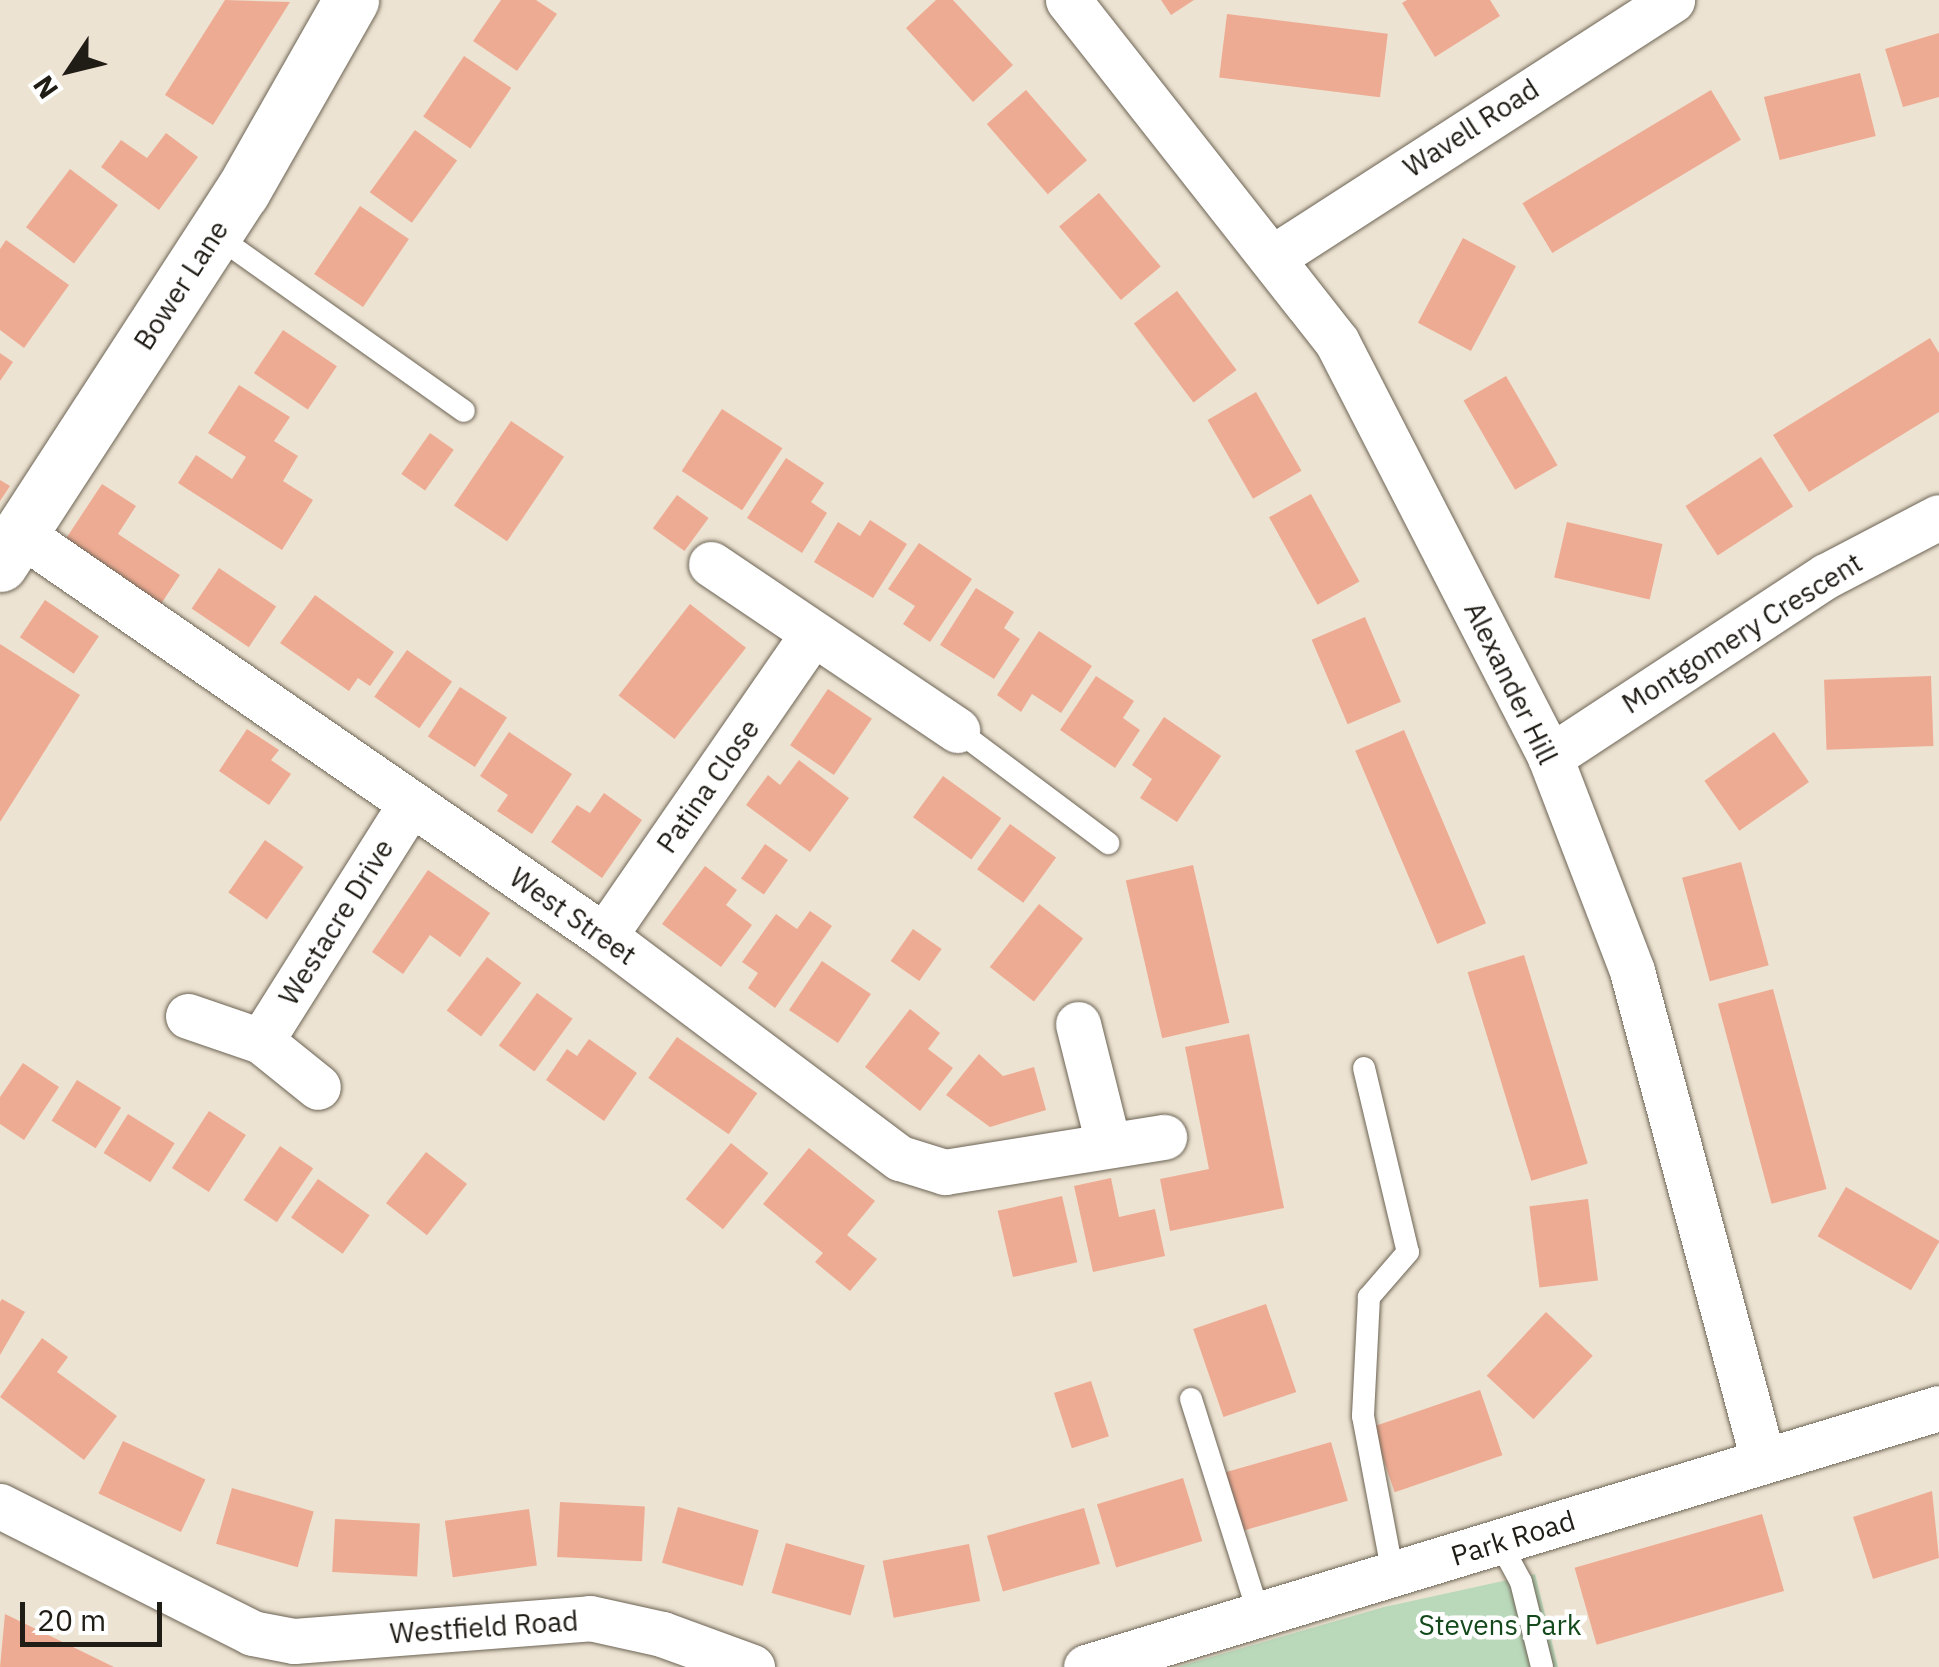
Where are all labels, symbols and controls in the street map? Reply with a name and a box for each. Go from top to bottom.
north arrow [20,20,120,120]
text: N [24,69,66,106]
street label: Wavell Road [1397,72,1545,184]
street label: Bower Lane [127,214,235,356]
street label: Montgomery Crescent [1616,545,1868,721]
street label: Alexander Hill [1457,597,1565,769]
street label: Patina Close [650,713,766,859]
street label: Westacre Drive [272,833,400,1011]
street label: West Street [503,860,643,972]
street label: Park Road [1447,1503,1579,1573]
scale bar [25,1582,168,1644]
text: 20 m [37,1600,106,1639]
street label: Westfield Road [389,1604,579,1650]
park label: Stevens Park [1419,1608,1581,1642]

